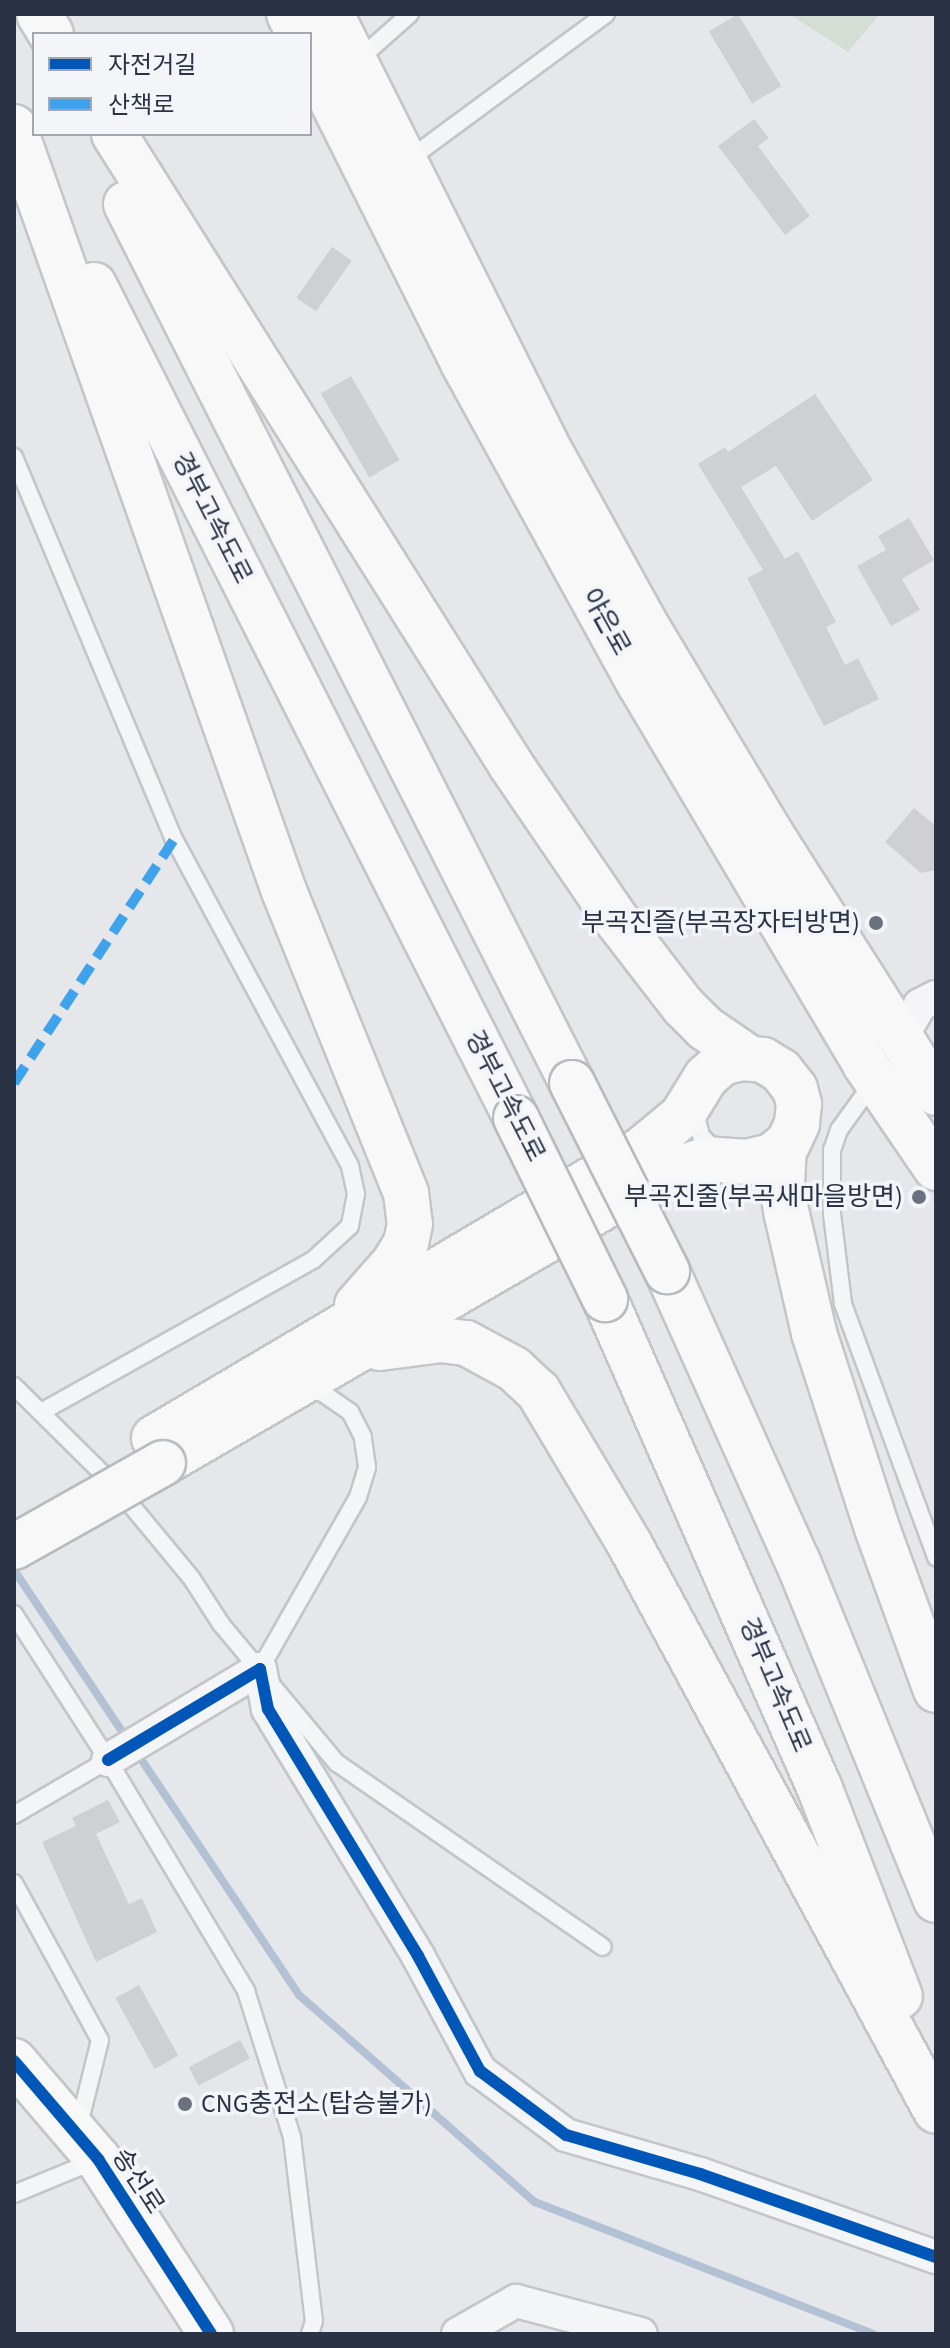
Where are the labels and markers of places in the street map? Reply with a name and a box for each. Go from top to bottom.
place label: 부곡진즐(부곡장자터방면) [581,907,860,939]
marker: 부곡진즐(부곡장자터방면) [867,914,885,932]
place label: 부곡진줄(부곡새마을방면) [624,1181,903,1213]
marker: 부곡진줄(부곡새마을방면) [910,1188,928,1206]
place label: CNG충전소(탑승불가) [201,2088,432,2120]
marker: CNG충전소(탑승불가) [176,2095,194,2113]

